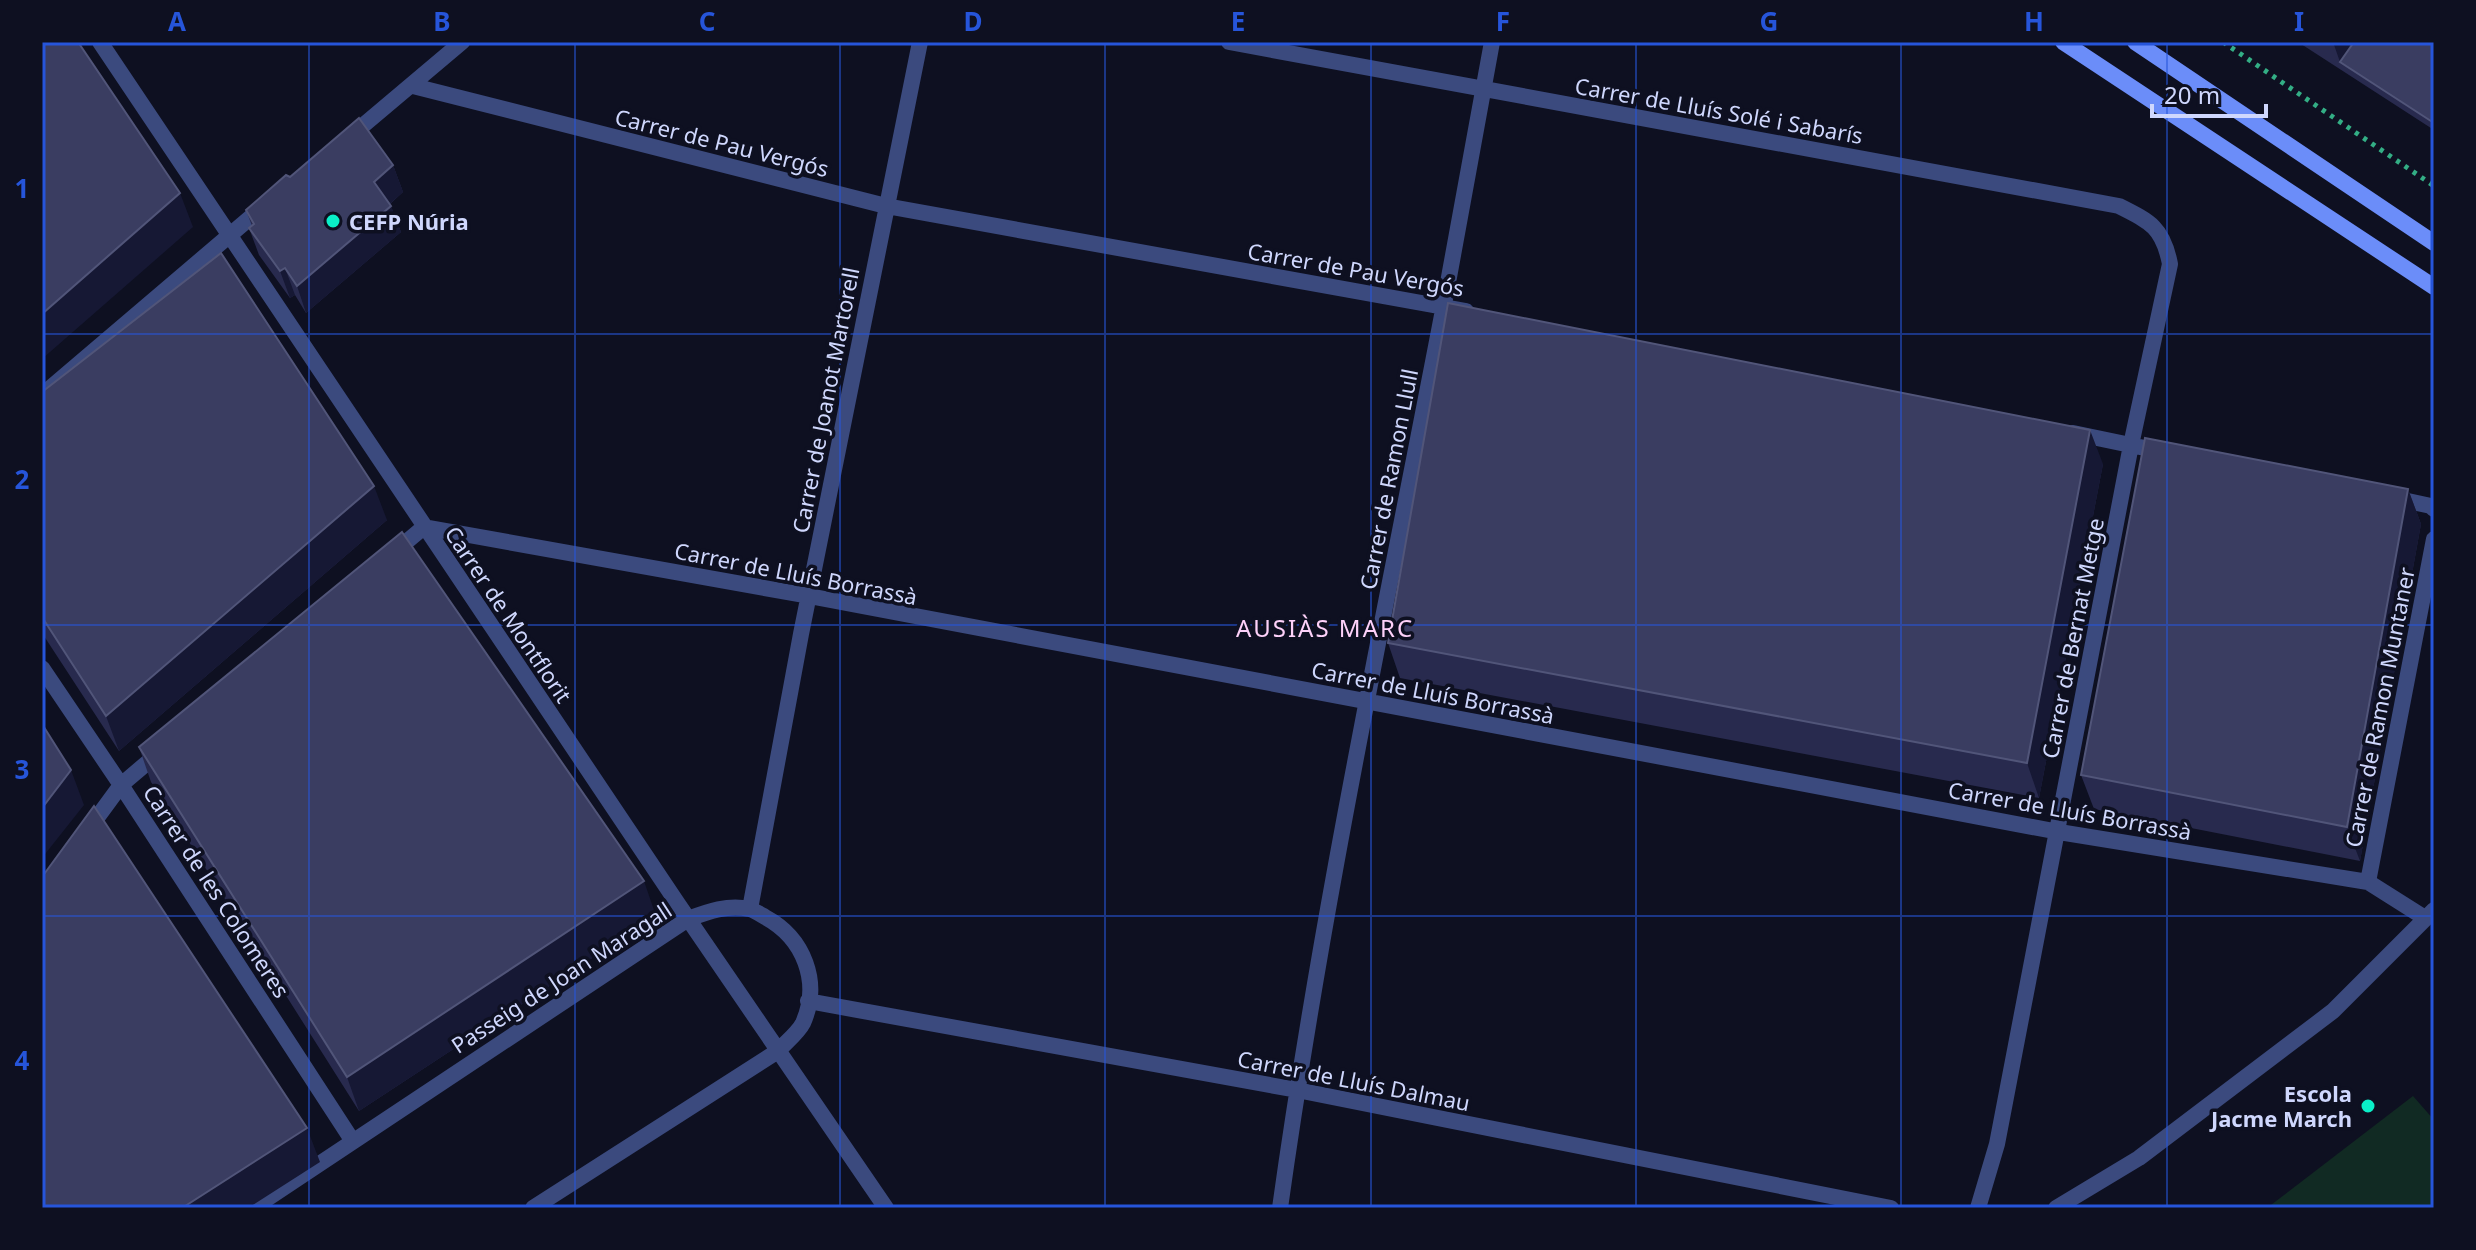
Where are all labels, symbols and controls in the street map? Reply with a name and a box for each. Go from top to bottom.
text: A [168,3,186,39]
text: B [433,3,451,39]
text: C [699,3,715,39]
text: D [963,3,983,39]
text: E [1231,3,1245,39]
text: F [1496,3,1510,39]
text: G [1760,3,1778,39]
text: H [2024,3,2044,39]
text: I [2294,3,2304,39]
scale bar [2152,68,2266,118]
street label: Carrer de Lluís Solé i Sabarís [1573,70,1865,150]
text: 20 m [2164,78,2220,111]
street label: Carrer de Pau Vergós [612,101,832,183]
text: 1 [15,170,29,206]
place label: CEFP Núria [349,206,469,236]
marker: CEFP Núria [324,212,342,230]
street label: Carrer de Pau Vergós [1245,235,1467,303]
street label: Carrer de Joanot Martorell [785,265,865,535]
street label: Carrer de Ramon Llull [1352,366,1424,592]
text: 2 [15,461,30,497]
street label: Carrer de Bernat Metge [2034,515,2110,761]
street label: Carrer de Montflorit [439,520,579,708]
street label: Carrer de Lluís Borrassà [672,535,920,611]
street label: Carrer de Ramon Muntaner [2337,564,2421,850]
district label: AUSIÀS MARC [1236,611,1414,644]
street label: Carrer de Lluís Borrassà [1309,654,1557,730]
text: 3 [15,751,29,787]
street label: Carrer de Lluís Borrassà [1946,774,2194,846]
street label: Carrer de les Colomeres [137,779,297,1003]
street label: Passeig de Joan Maragall [445,894,677,1060]
text: 4 [15,1042,30,1078]
street label: Carrer de Lluís Dalmau [1235,1043,1473,1117]
place label: Escola Jacme March [2209,1078,2352,1133]
marker: Escola Jacme March [2359,1097,2377,1115]

